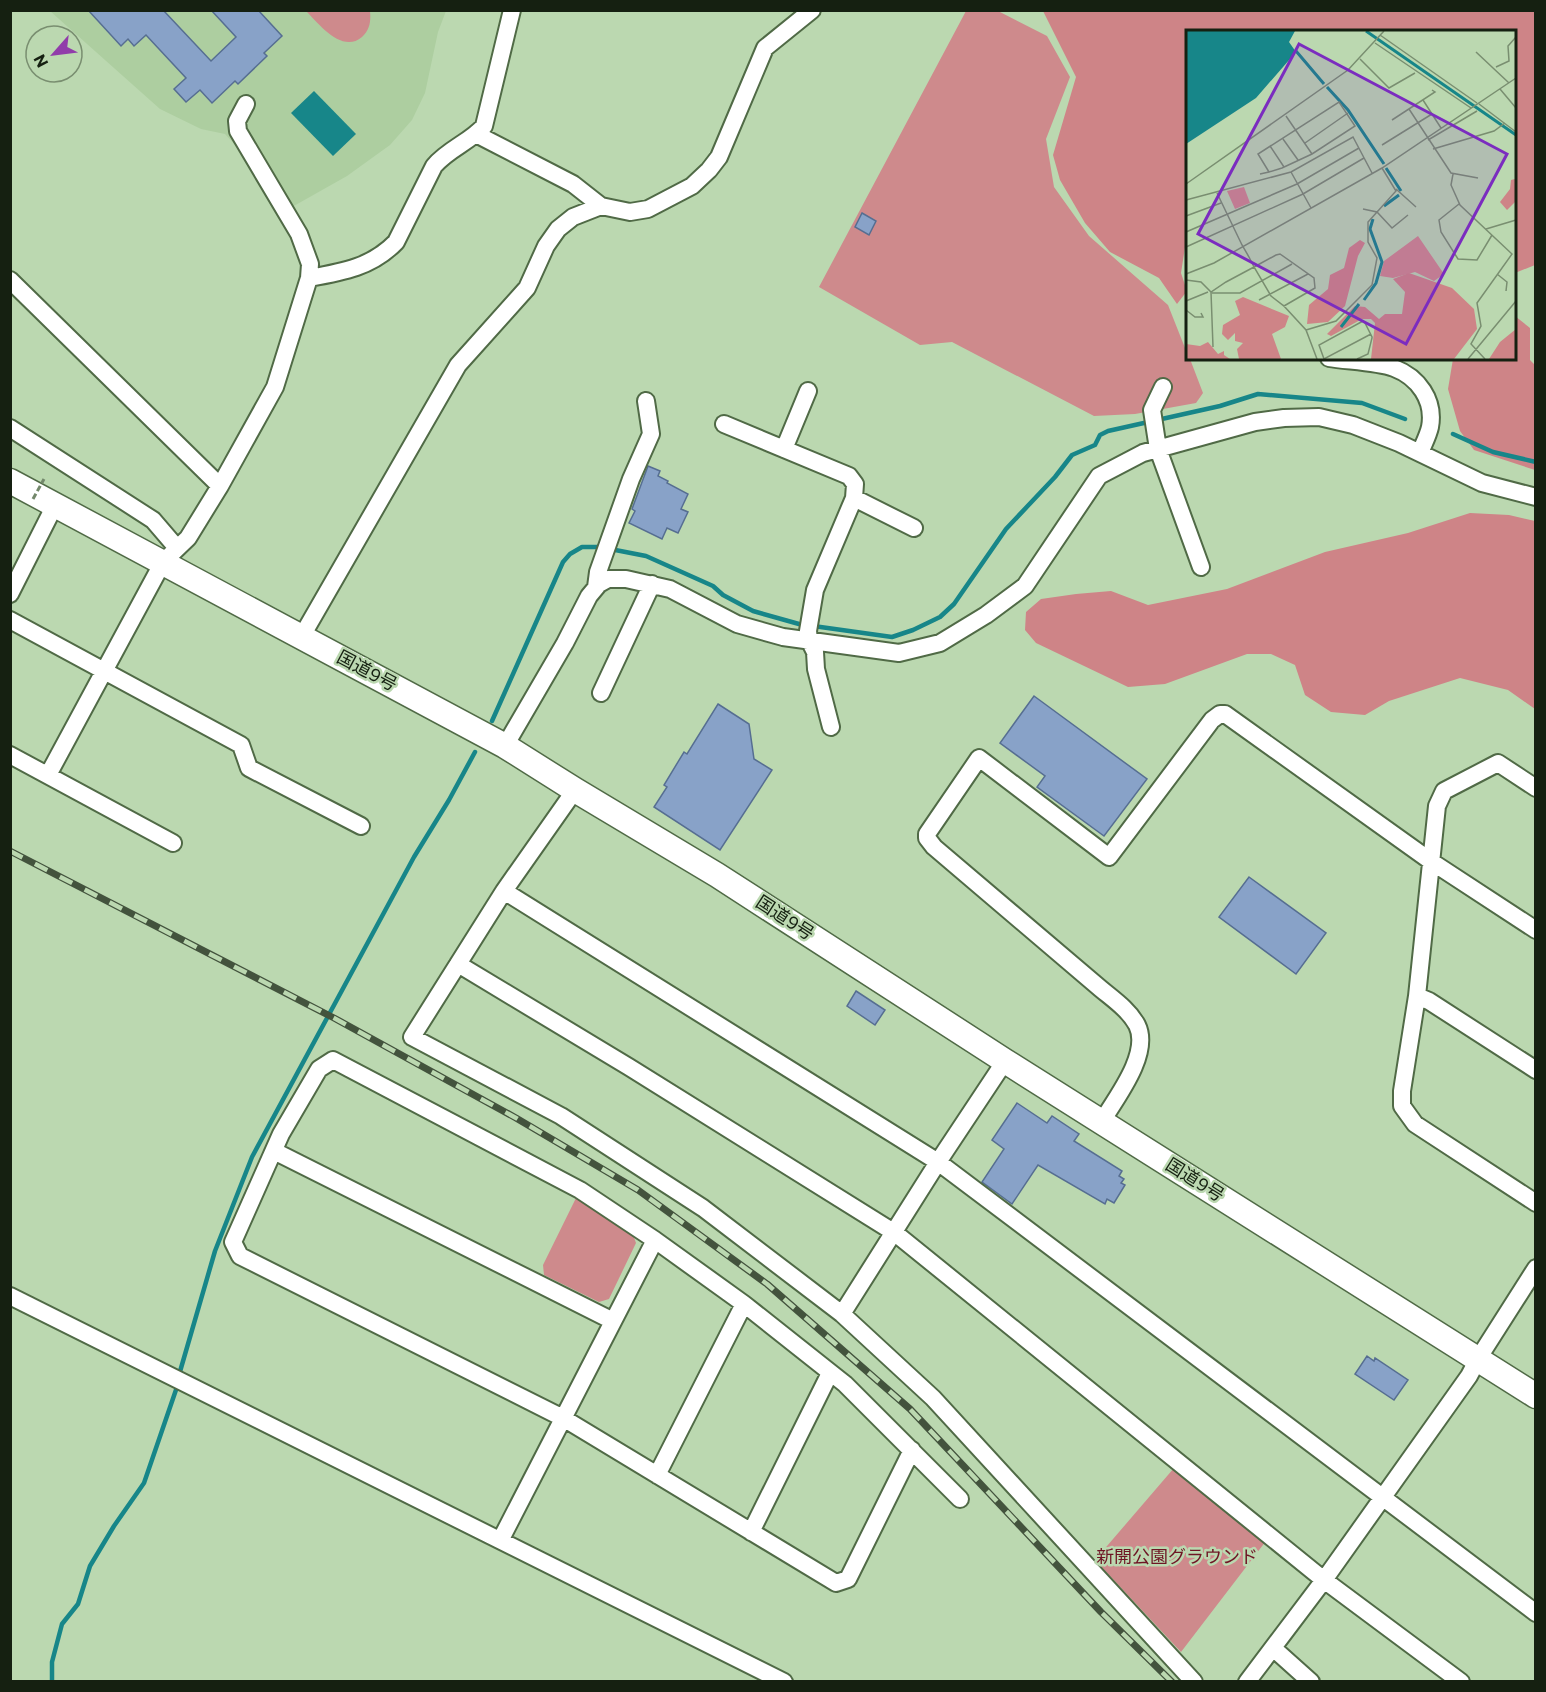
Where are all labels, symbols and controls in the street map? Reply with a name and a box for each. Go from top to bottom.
north arrow [24,24,84,84]
inset map [1186,30,1516,360]
text: N [29,52,52,71]
street label: 国道9号 [334,645,401,695]
street label: 国道9号 [752,890,819,944]
street label: 国道9号 [1162,1153,1229,1206]
park label: 新開公園グラウンド [1096,1545,1258,1567]

